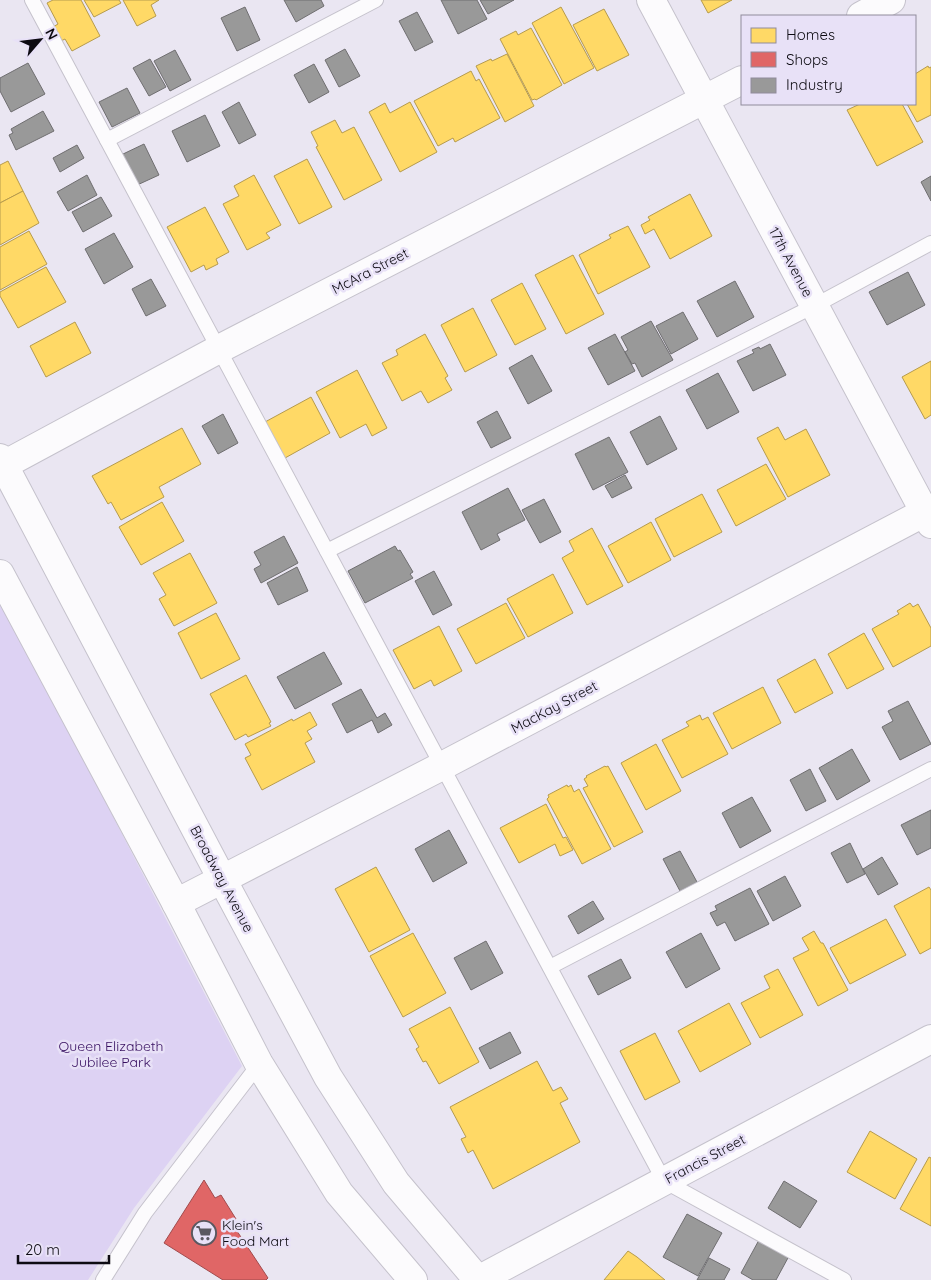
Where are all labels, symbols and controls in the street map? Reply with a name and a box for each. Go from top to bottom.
north arrow [15,15,65,65]
legend [741,15,916,105]
text: N [41,25,62,43]
text: Homes [786,25,835,44]
text: Shops [786,50,828,69]
text: Industry [786,75,843,94]
street label: 17th Avenue [765,224,817,300]
street label: McAra Street [329,244,412,298]
street label: MacKay Street [508,677,601,737]
street label: Broadway Avenue [186,823,258,936]
park label: Queen Elizabeth Jubilee Park [59,1037,164,1071]
street label: Francis Street [662,1130,749,1188]
place label: Klein's Food Mart [222,1216,289,1250]
supermarket icon: Klein's Food Mart [191,1220,217,1246]
scale bar [18,1232,109,1264]
text: 20 m [25,1240,60,1259]

